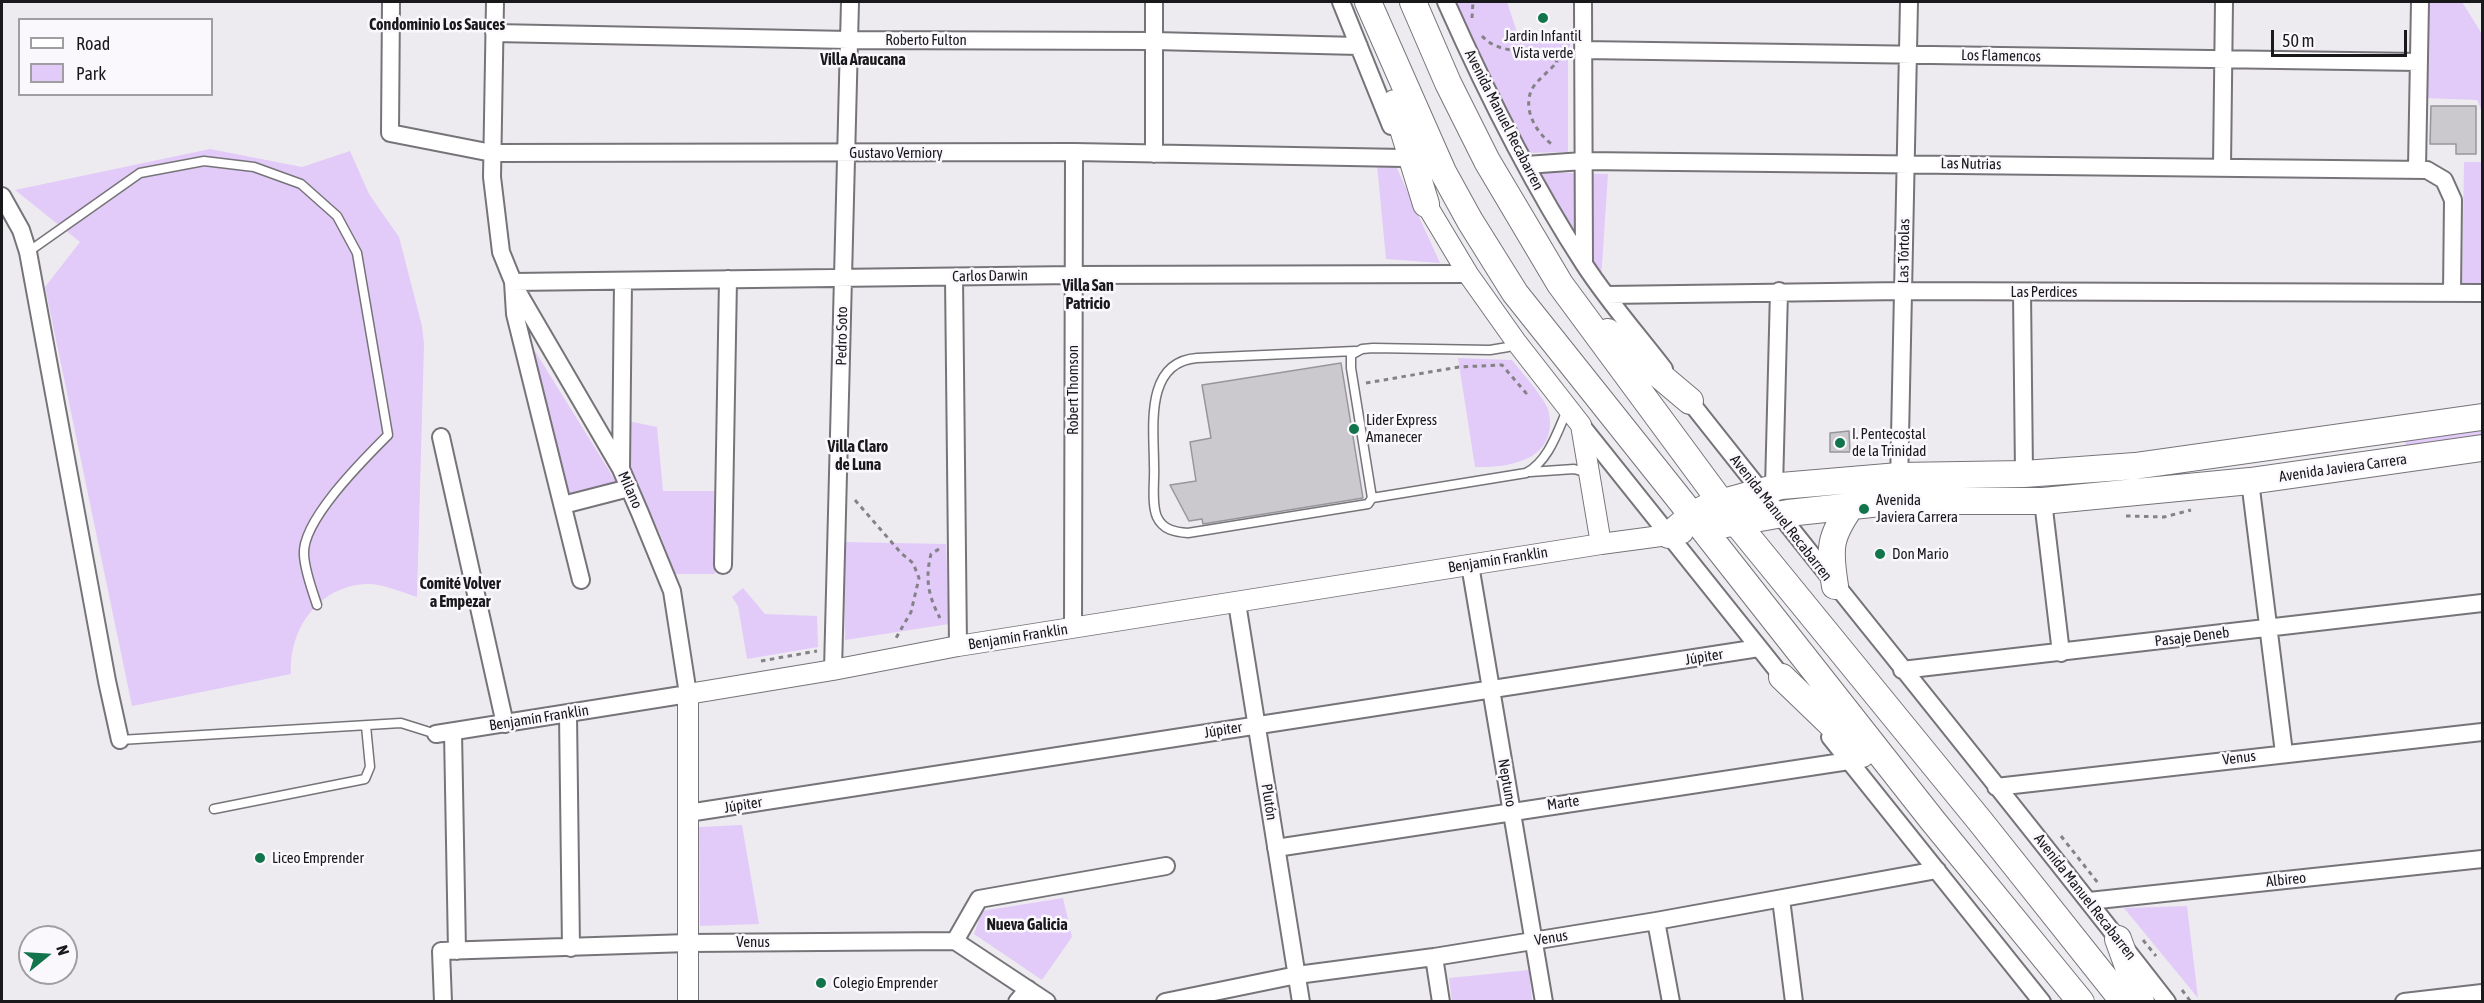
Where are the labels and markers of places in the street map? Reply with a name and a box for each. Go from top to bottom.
marker: Jardin Infantil Vista verde [1536,11,1550,25]
place label: Jardin Infantil Vista verde [1504,27,1582,62]
place label: Lider Express Amanecer [1366,411,1437,446]
marker: Lider Express Amanecer [1347,422,1361,436]
place label: I. Pentecostal de la Trinidad [1852,425,1926,460]
marker: I. Pentecostal de la Trinidad [1833,436,1847,450]
place label: Avenida Javiera Carrera [1876,491,1958,526]
marker: Avenida Javiera Carrera [1857,502,1871,516]
place label: Don Mario [1892,545,1949,563]
marker: Don Mario [1873,547,1887,561]
place label: Liceo Emprender [272,849,364,867]
marker: Liceo Emprender [253,851,267,865]
place label: Colegio Emprender [833,974,938,992]
marker: Colegio Emprender [814,976,828,990]

